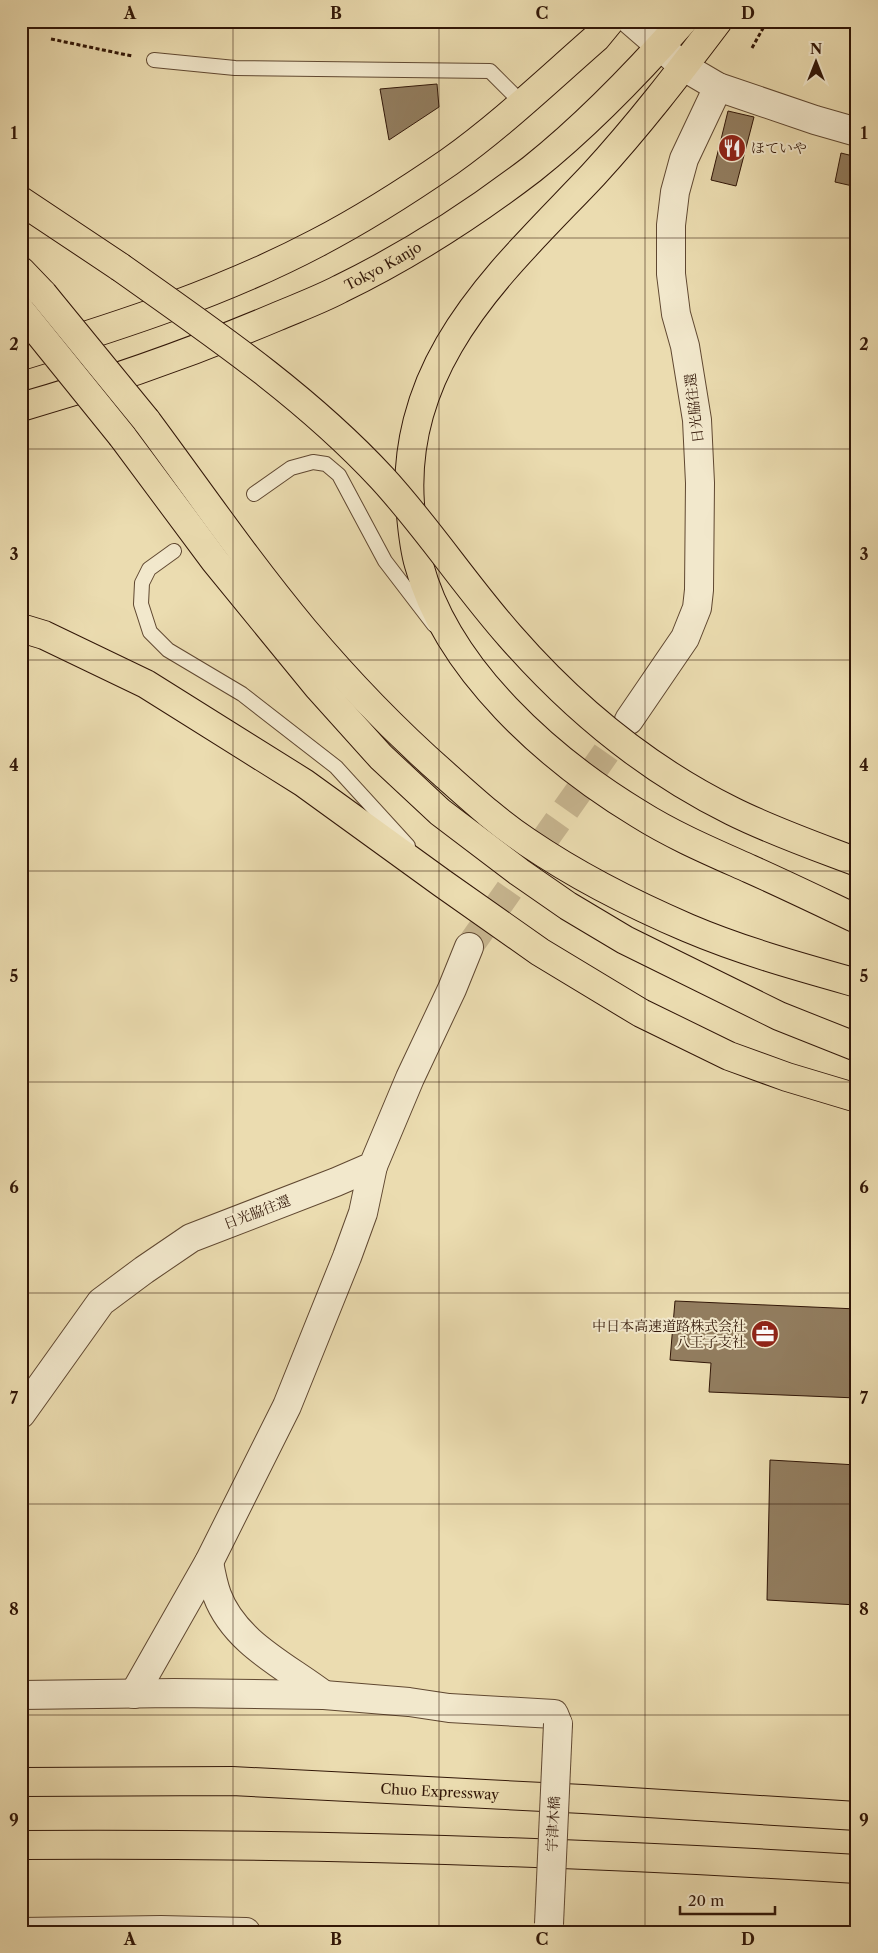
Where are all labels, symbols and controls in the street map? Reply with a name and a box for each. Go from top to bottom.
text: A [123,3,137,23]
text: B [330,3,342,23]
text: C [536,3,548,23]
text: D [741,3,755,23]
north arrow [790,38,840,88]
text: N [810,40,822,58]
text: 1 [10,123,18,143]
text: 1 [860,123,868,143]
restaurant icon: ほていや [717,133,747,163]
place label: ほていや [751,139,807,157]
street label: Tokyo Kanjo [341,238,425,294]
text: 2 [9,334,19,354]
text: 2 [859,334,869,354]
street label: 日光脇往還 [681,372,707,444]
text: 3 [9,544,19,564]
text: 3 [859,544,869,564]
text: 4 [9,755,19,775]
text: 4 [859,755,869,775]
text: 5 [10,966,19,986]
text: 5 [860,966,869,986]
text: 6 [9,1177,19,1197]
text: 6 [859,1177,869,1197]
street label: 日光脇往還 [221,1191,293,1233]
place label: 中日本高速道路株式会社 八王子支社 [592,1317,746,1351]
office icon: 中日本高速道路株式会社 八王子支社 [750,1319,780,1349]
text: 7 [10,1388,19,1408]
text: 7 [860,1388,869,1408]
text: 8 [9,1599,19,1619]
text: 8 [859,1599,869,1619]
street label: Chuo Expressway [380,1780,500,1804]
street label: 宇津木橋 [543,1796,563,1852]
text: 9 [9,1810,19,1830]
text: 9 [859,1810,869,1830]
scale bar [680,1883,776,1915]
text: 20 m [688,1891,724,1910]
text: A [123,1929,137,1949]
text: B [330,1929,342,1949]
text: C [536,1929,548,1949]
text: D [741,1929,755,1949]

